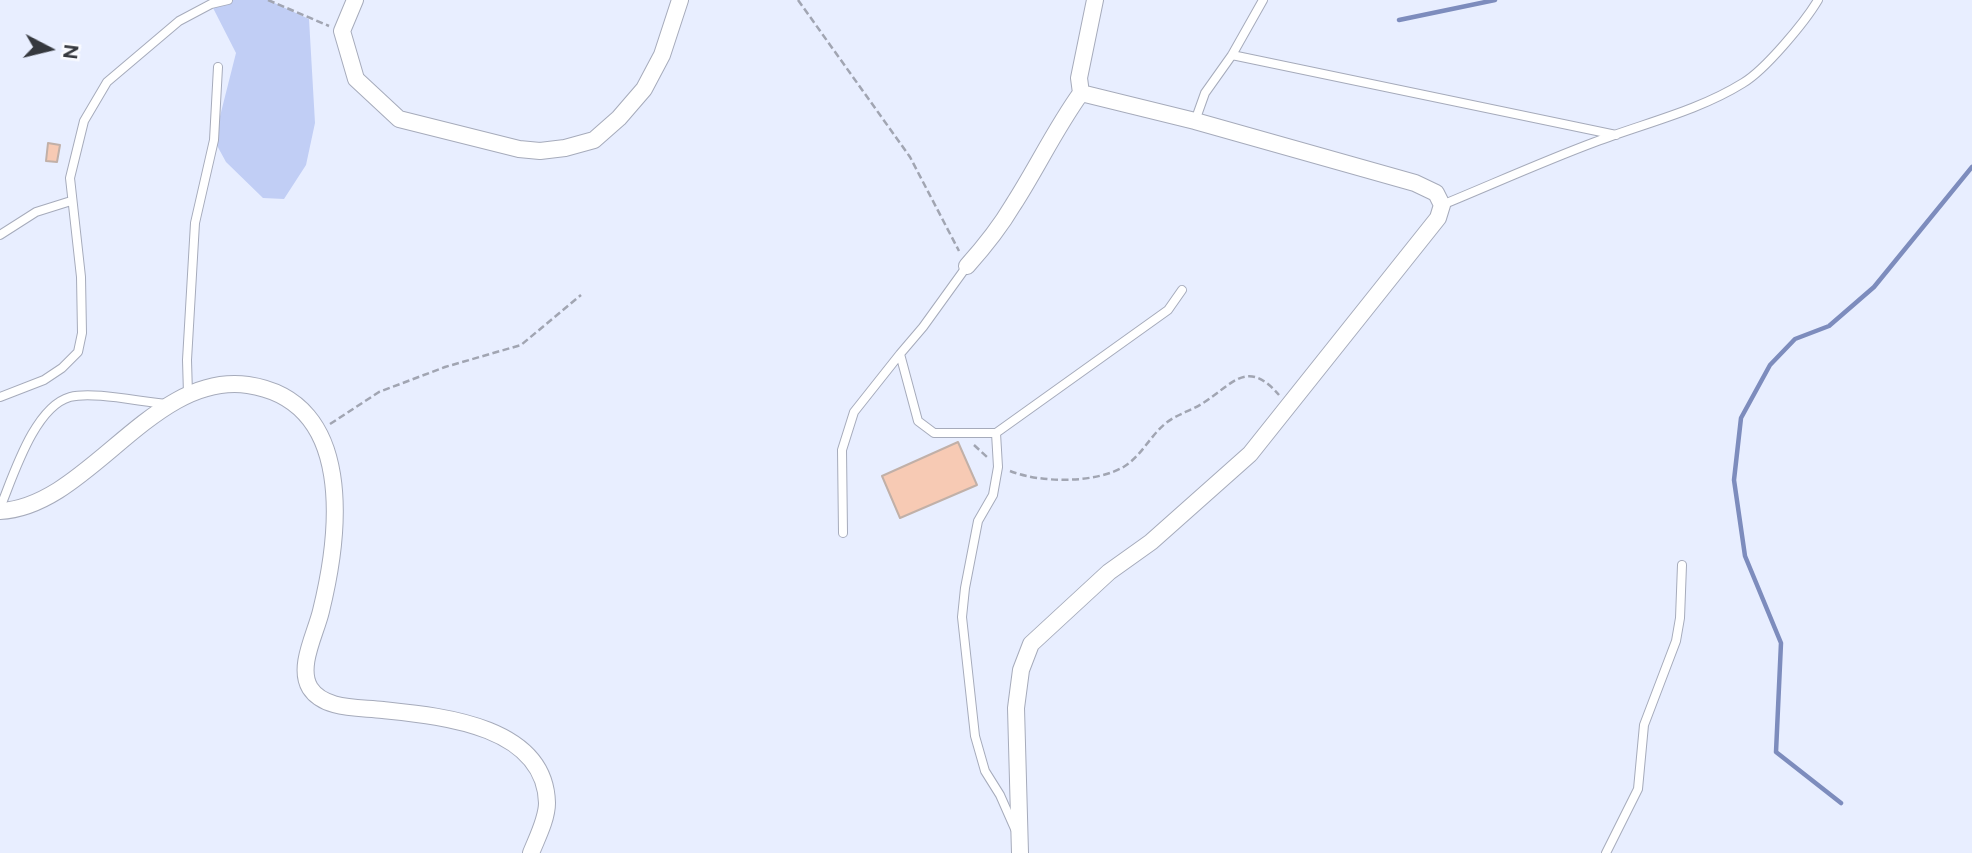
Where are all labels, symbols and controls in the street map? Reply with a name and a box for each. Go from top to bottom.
north arrow [14,14,84,84]
text: N [58,43,83,60]

